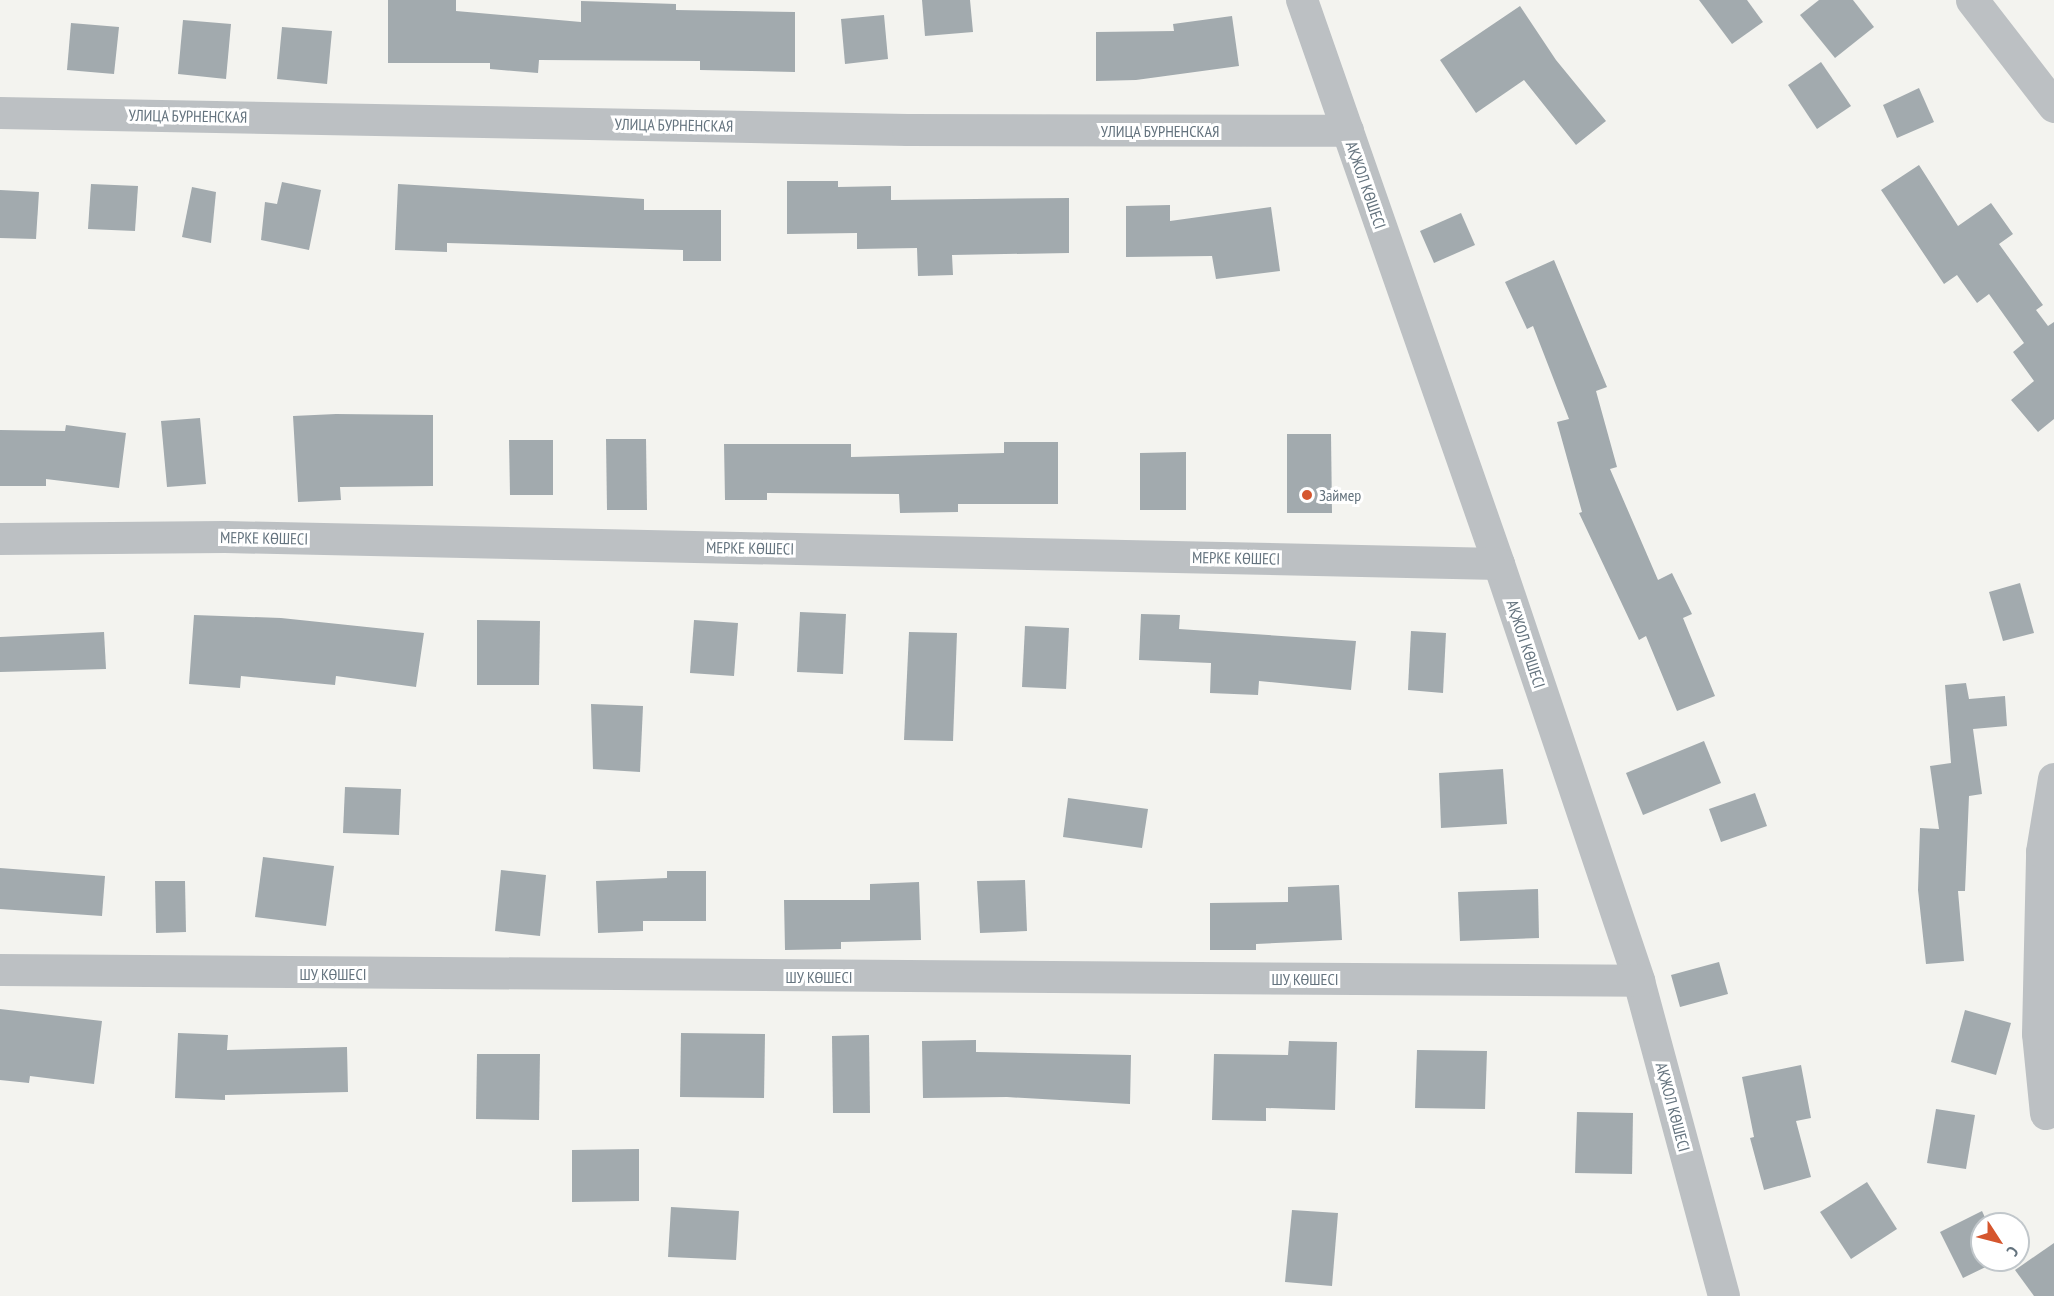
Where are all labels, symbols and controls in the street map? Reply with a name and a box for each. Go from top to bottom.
street label: УЛИЦА БУРНЕНСКАЯ [128,105,248,127]
street label: УЛИЦА БУРНЕНСКАЯ [614,114,734,136]
street label: УЛИЦА БУРНЕНСКАЯ [1100,121,1220,141]
street label: АҚЖОЛ КӨШЕСІ [1342,139,1390,231]
place label: Займер [1319,485,1361,505]
marker: Займер [1300,488,1314,502]
street label: МЕРКЕ КӨШЕСІ [220,528,308,548]
street label: МЕРКЕ КӨШЕСІ [706,538,794,558]
street label: МЕРКЕ КӨШЕСІ [1192,548,1280,568]
street label: АҚЖОЛ КӨШЕСІ [1503,598,1549,690]
street label: ШУ КӨШЕСІ [299,964,367,984]
street label: ШУ КӨШЕСІ [785,967,853,987]
street label: ШУ КӨШЕСІ [1271,969,1339,989]
street label: АҚЖОЛ КӨШЕСІ [1652,1060,1694,1154]
north arrow [1970,1212,2030,1272]
text: С [2003,1243,2023,1260]

